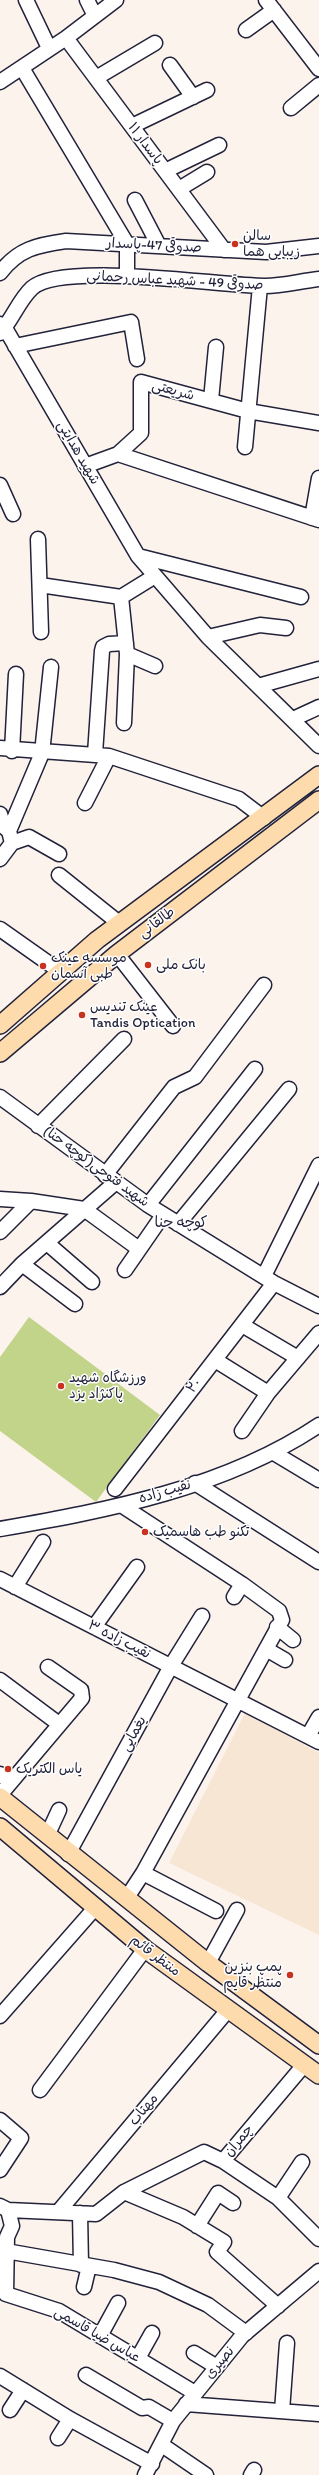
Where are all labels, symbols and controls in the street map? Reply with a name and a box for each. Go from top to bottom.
street label: پاسدار ۱۱ [124,120,166,168]
place label: سالن زیبایی هما [243,228,300,260]
street label: صدوقی 47-پاسدار [106,235,202,257]
marker: سالن زیبایی هما [230,239,240,249]
street label: صدوقی 49 - شهید عباس رحمانی [86,268,264,294]
street label: شریعتی [150,377,196,405]
street label: شهید هدایتی [53,418,103,488]
street label: طالقانی [135,904,179,942]
place label: موسسه عینک طبی آسمان [51,950,127,982]
place label: بانک ملی [156,957,206,973]
marker: بانک ملی [143,960,153,970]
marker: موسسه عینک طبی آسمان [38,961,48,971]
place label: عینک تندیس Tandis Optication [90,999,195,1032]
marker: عینک تندیس Tandis Optication [77,1010,87,1020]
street label: (کوچه حنا)شهید فتوحی [40,1123,152,1211]
district label: کوچه حنا [155,1214,207,1232]
place label: ورزشگاه شهید پاکنژاد یزد [69,1370,146,1402]
street label: ۲۰ [183,1375,205,1397]
marker: ورزشگاه شهید پاکنژاد یزد [56,1381,66,1391]
street label: نقیب زاده [137,1477,193,1507]
place label: تکنو طب هاسمیک [153,1524,249,1540]
marker: تکنو طب هاسمیک [140,1527,150,1537]
street label: نقیب زاده ۳ [85,1617,153,1663]
street label: یغمایی [117,1713,151,1755]
place label: یاس الکتریک [16,1761,82,1777]
marker: یاس الکتریک [3,1764,13,1774]
street label: منتظر قائم [126,1932,184,1980]
place label: پمپ بنزین منتظر قایم [223,1959,282,1992]
marker: پمپ بنزین منتظر قایم [285,1970,295,1980]
street label: مهتاب [126,2091,162,2129]
street label: چمران [221,2122,257,2160]
street label: عباس ضیا قاسمی [51,2304,143,2366]
street label: نصیری [202,2343,238,2383]

